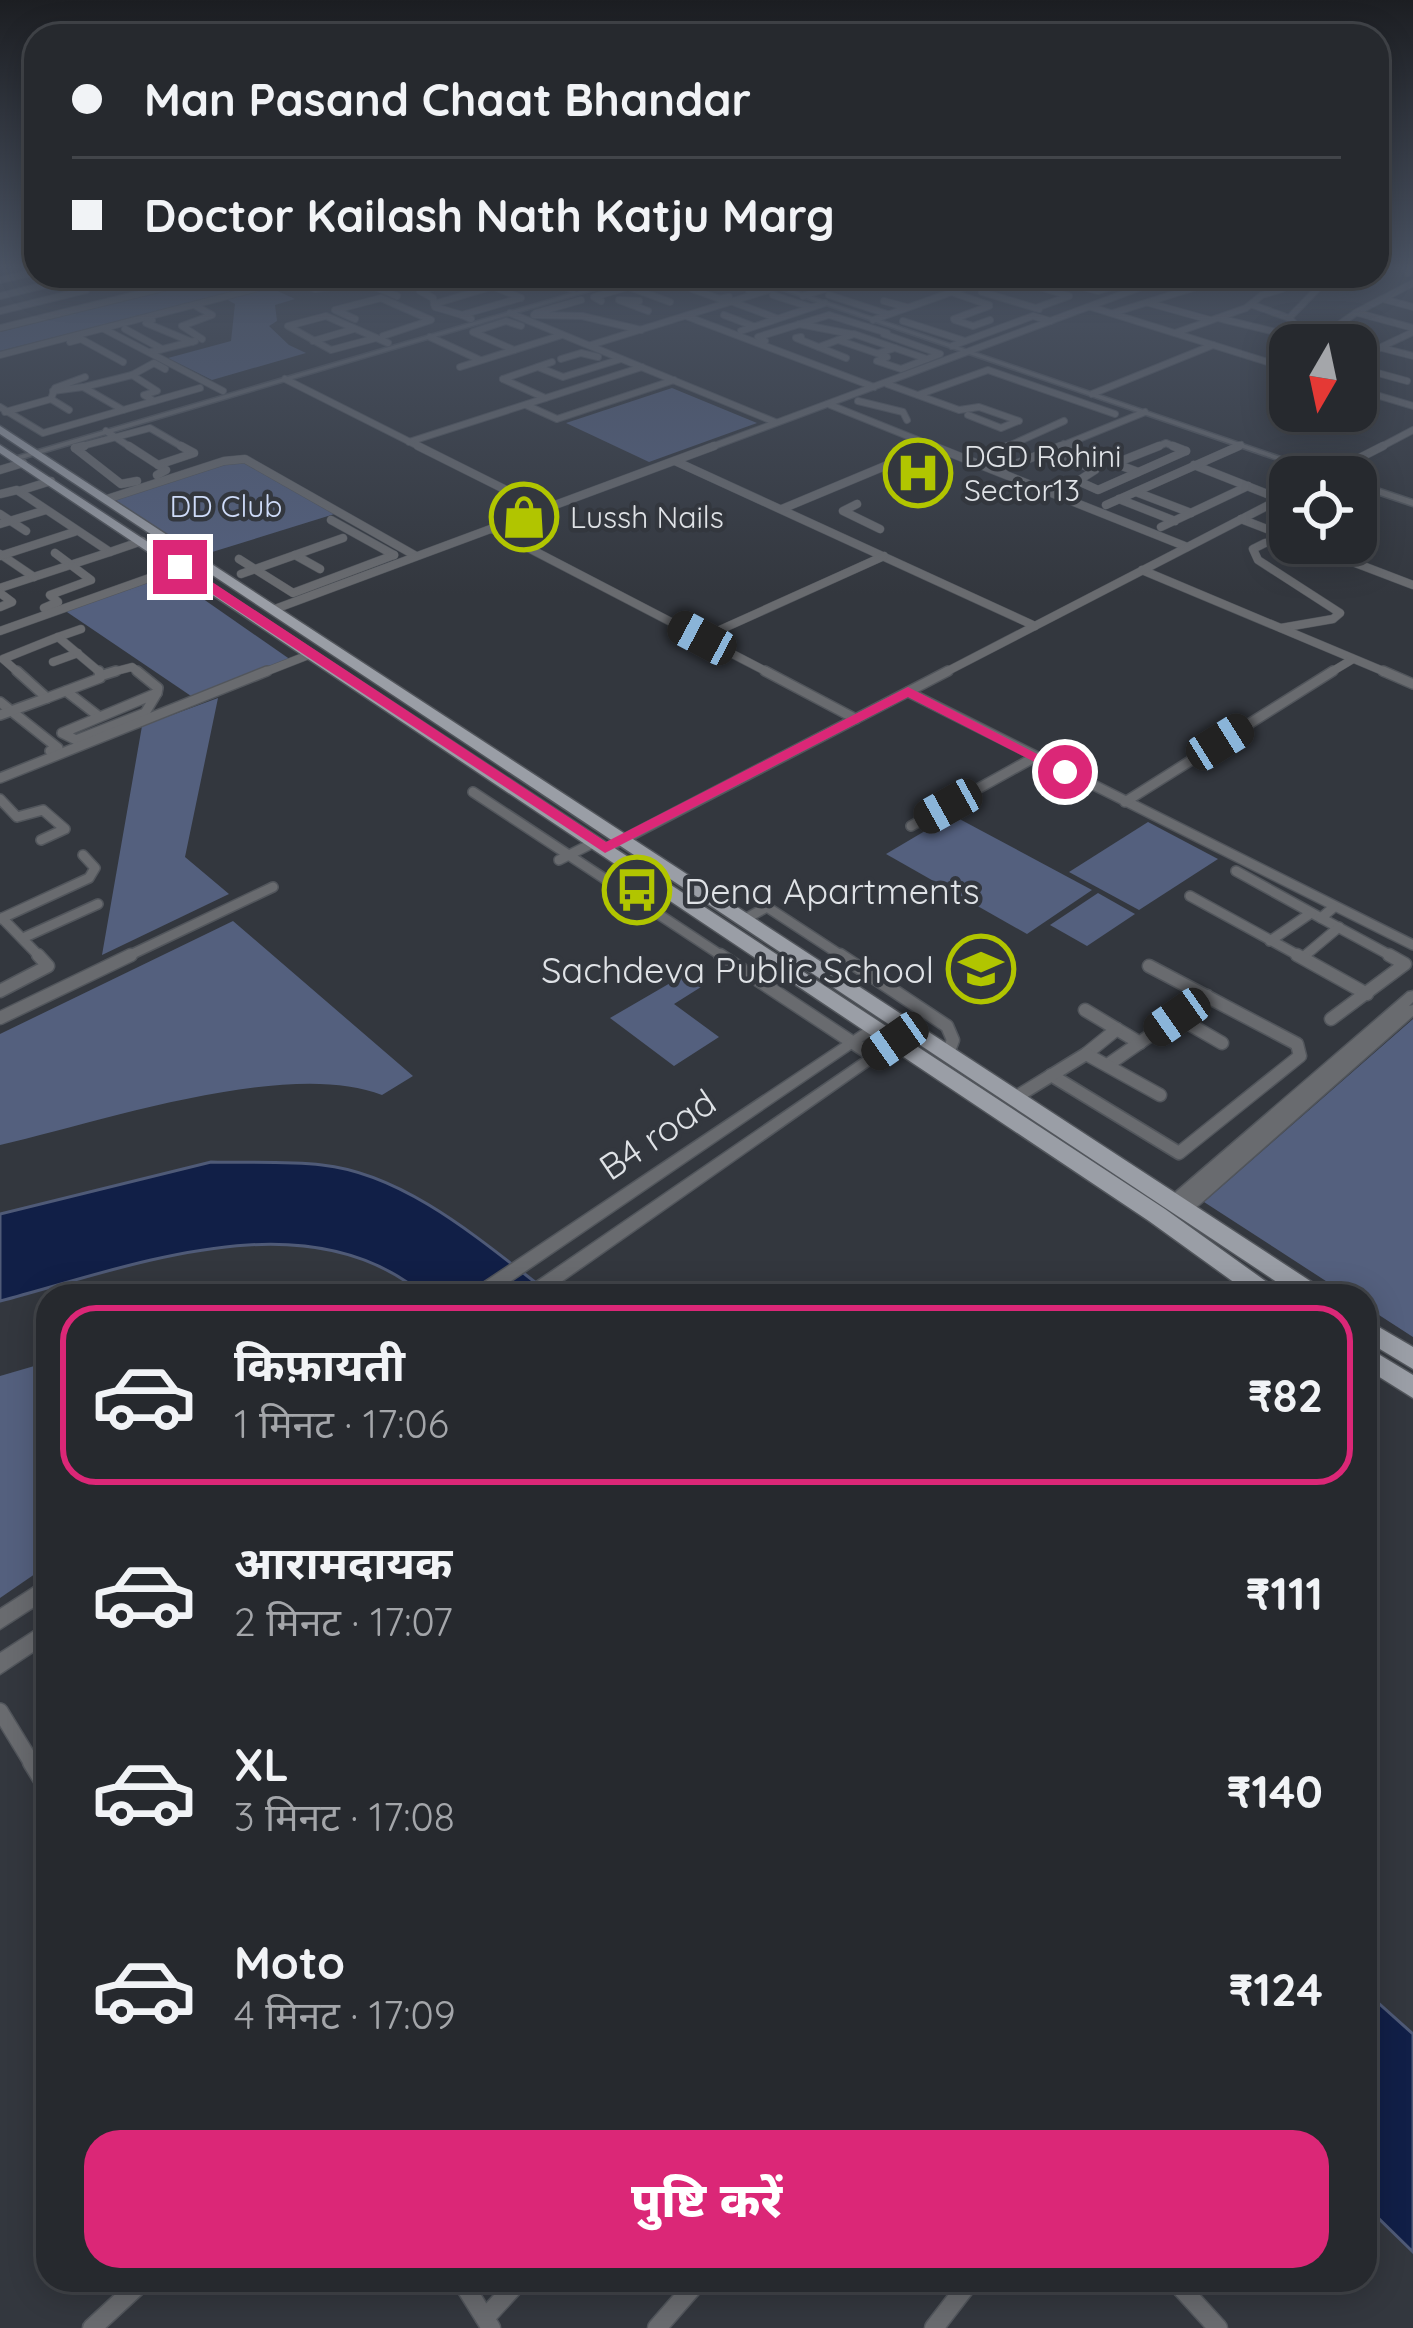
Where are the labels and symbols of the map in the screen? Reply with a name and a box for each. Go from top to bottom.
north arrow [1269,324,1377,432]
place label: DGD Rohini Sector13 [964,437,1121,509]
hospital icon: DGD Rohini Sector13 [883,438,953,508]
shop icon: Lussh Nails [489,482,559,552]
park label: DD Club [170,487,282,525]
place label: Lussh Nails [570,498,724,536]
route end [153,540,207,594]
car [662,605,742,671]
car [1180,708,1260,776]
route start [1038,745,1092,799]
car [908,773,988,839]
bus stop icon: Dena Apartments [602,855,672,925]
place label: Dena Apartments [684,868,980,913]
school or university icon: Sachdeva Public School [946,934,1016,1004]
place label: Sachdeva Public School [541,947,934,992]
car [1137,982,1217,1052]
car [855,1006,935,1076]
street label: B4 road [590,1079,724,1189]

